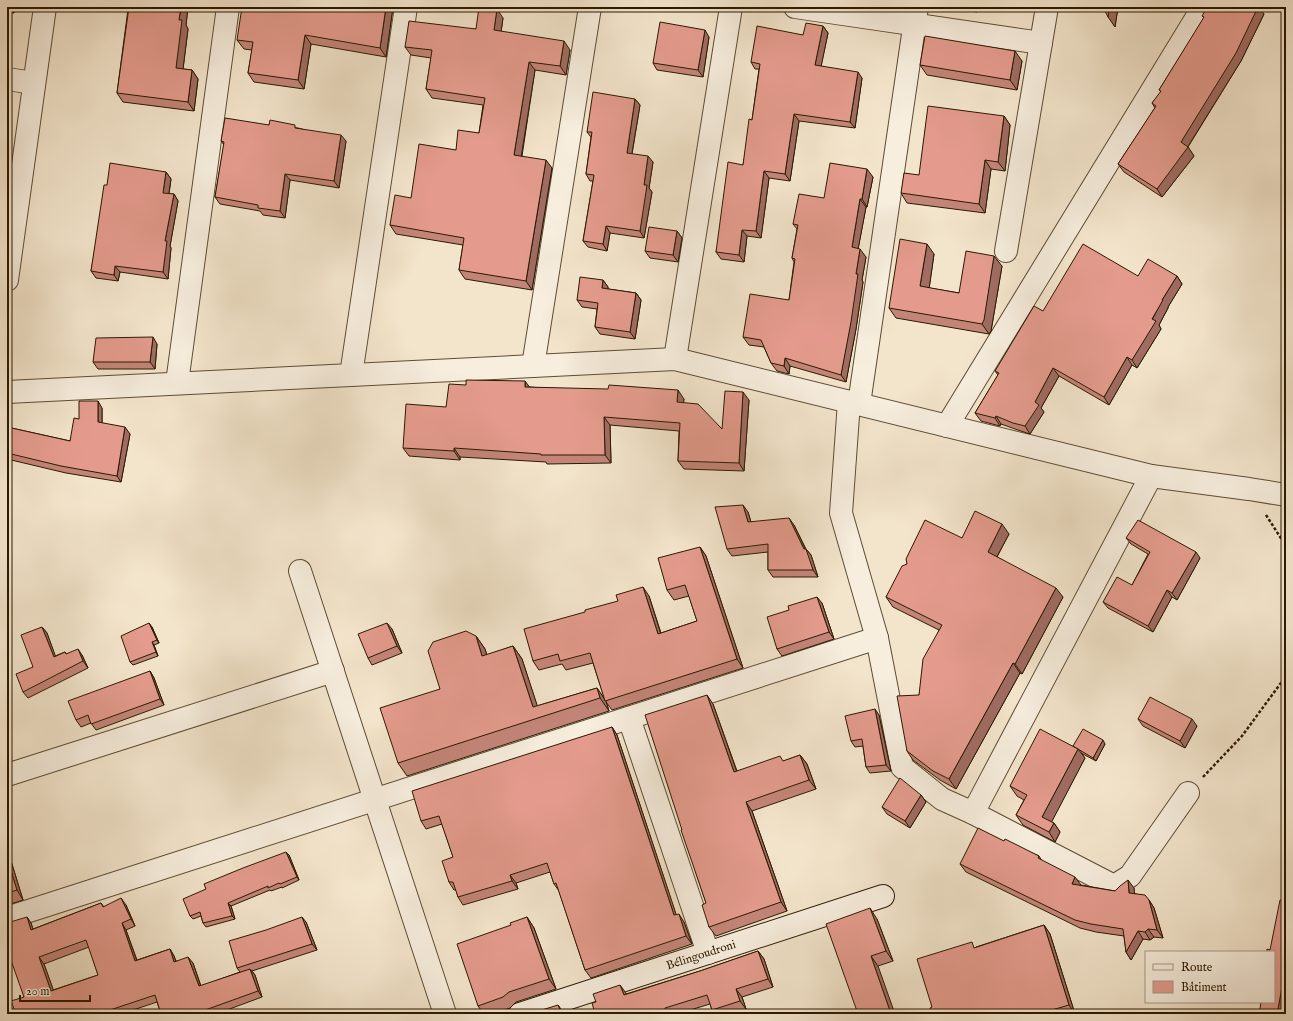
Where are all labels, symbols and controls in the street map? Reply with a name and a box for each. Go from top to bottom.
street label: Bélingoudroni [664,937,738,973]
legend [1145,951,1275,1003]
text: Route [1181,960,1213,975]
scale bar [20,977,90,1003]
text: Bâtiment [1181,980,1227,995]
text: 20 m [26,984,49,999]

